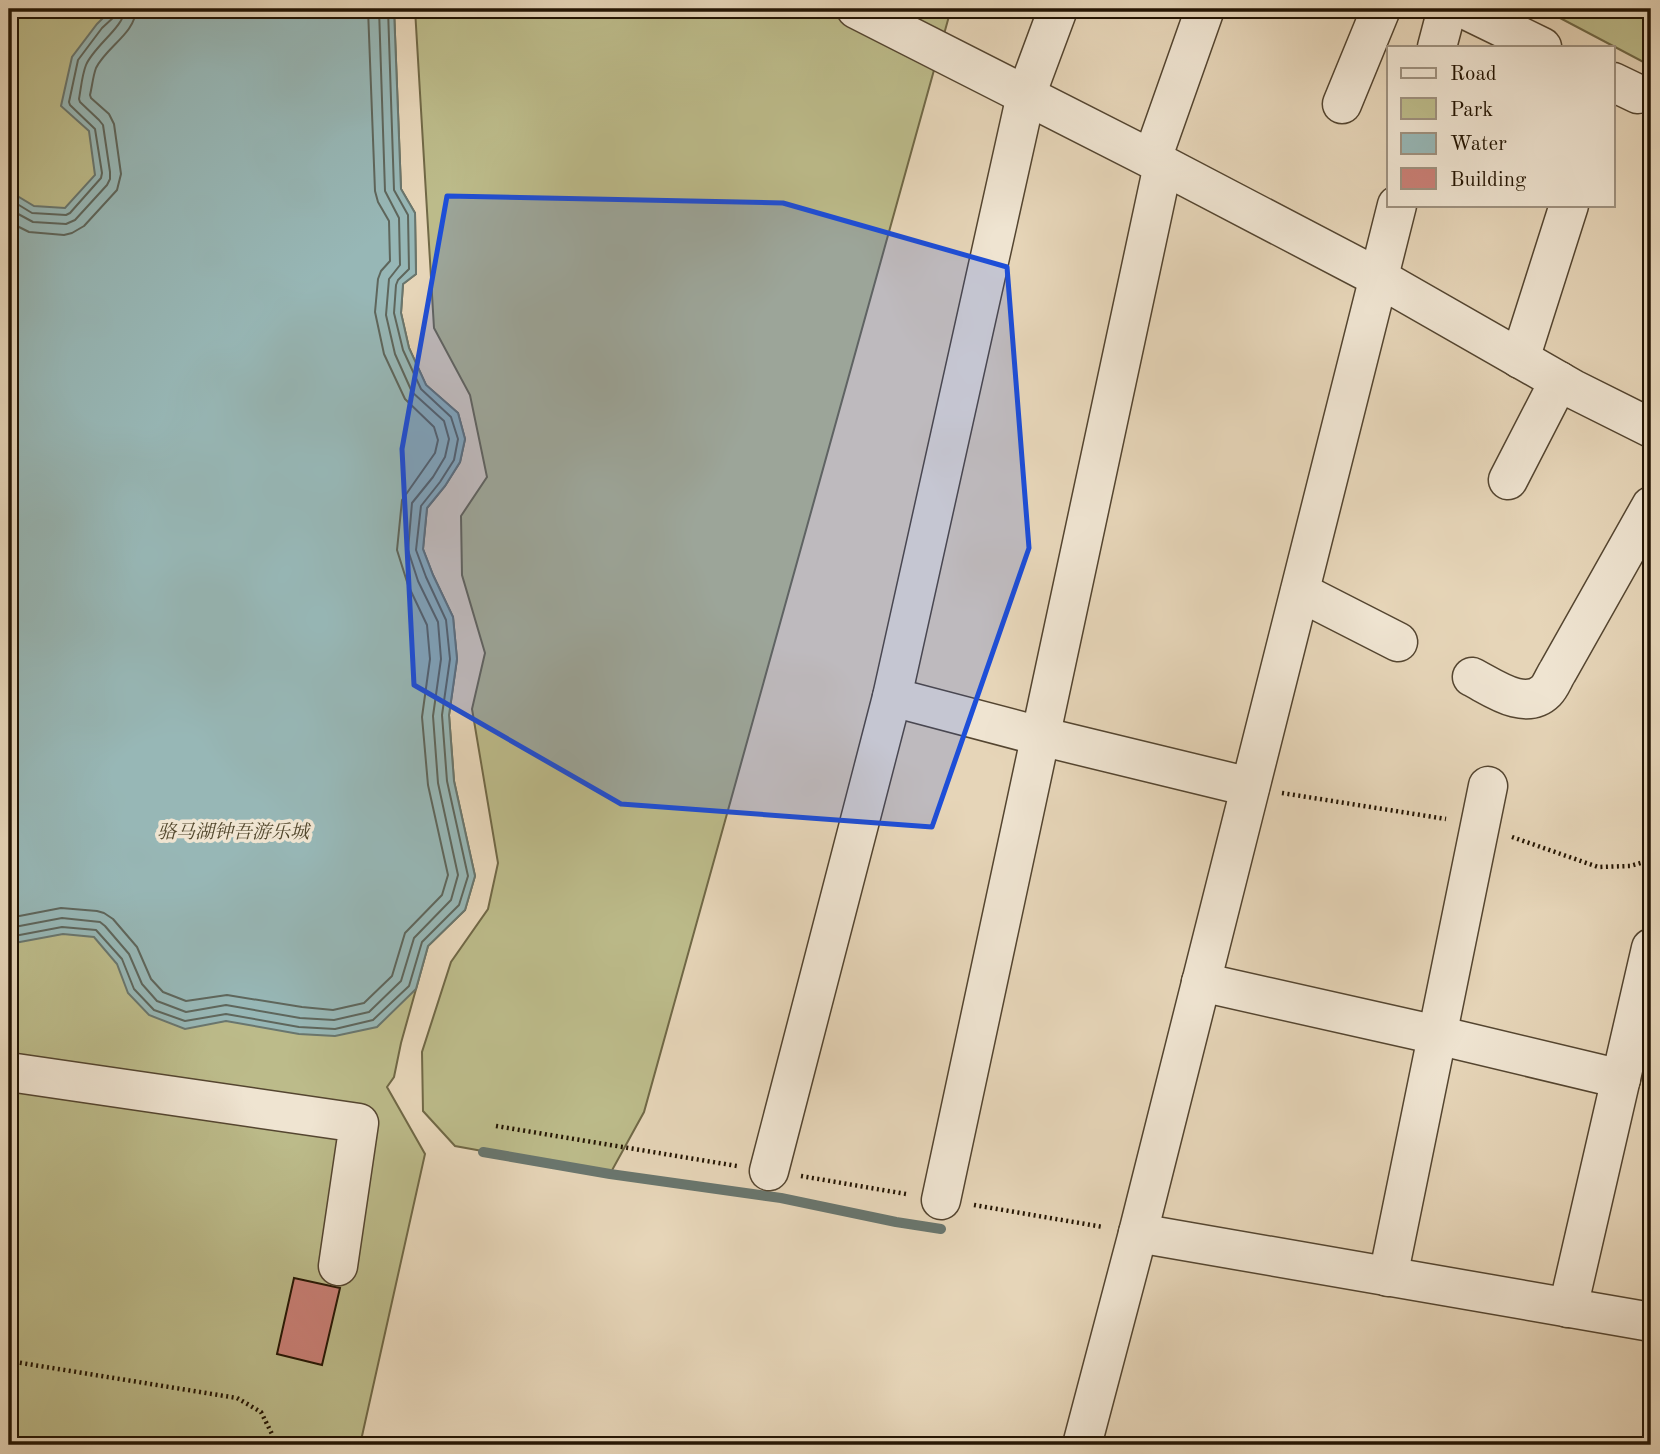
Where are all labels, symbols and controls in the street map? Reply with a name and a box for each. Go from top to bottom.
legend [1387,46,1614,206]
text: Road [1450,64,1497,85]
text: Park [1450,100,1493,121]
text: Water [1450,134,1507,155]
text: Building [1450,170,1527,191]
park label: 骆马湖钟吾游乐城 [157,821,312,843]

